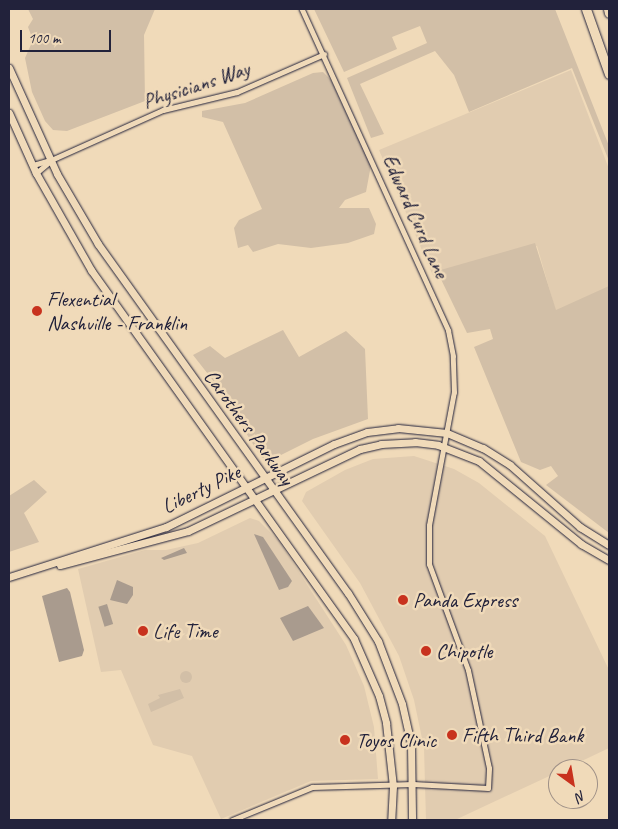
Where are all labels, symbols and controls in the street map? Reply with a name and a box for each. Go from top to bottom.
scale bar [22,20,114,52]
text: 100 m [28,29,60,48]
street label: Physicians Way [139,56,253,114]
street label: Edward Curd Lane [377,150,455,282]
place label: Flexential Nashville - Franklin [47,286,187,336]
marker: Flexential Nashville - Franklin [31,305,43,317]
street label: Carothers Parkway [199,364,299,490]
street label: Liberty Pike [158,459,244,519]
place label: Panda Express [413,587,517,613]
marker: Panda Express [397,594,409,606]
place label: Life Time [153,618,216,644]
marker: Life Time [137,625,149,637]
place label: Chipotle [436,638,492,664]
marker: Chipotle [420,645,432,657]
place label: Fifth Third Bank [462,722,585,748]
place label: Toyos Clinic [356,727,436,753]
marker: Fifth Third Bank [446,729,458,741]
marker: Toyos Clinic [338,733,352,747]
north arrow [548,759,598,809]
text: N [573,787,589,806]

